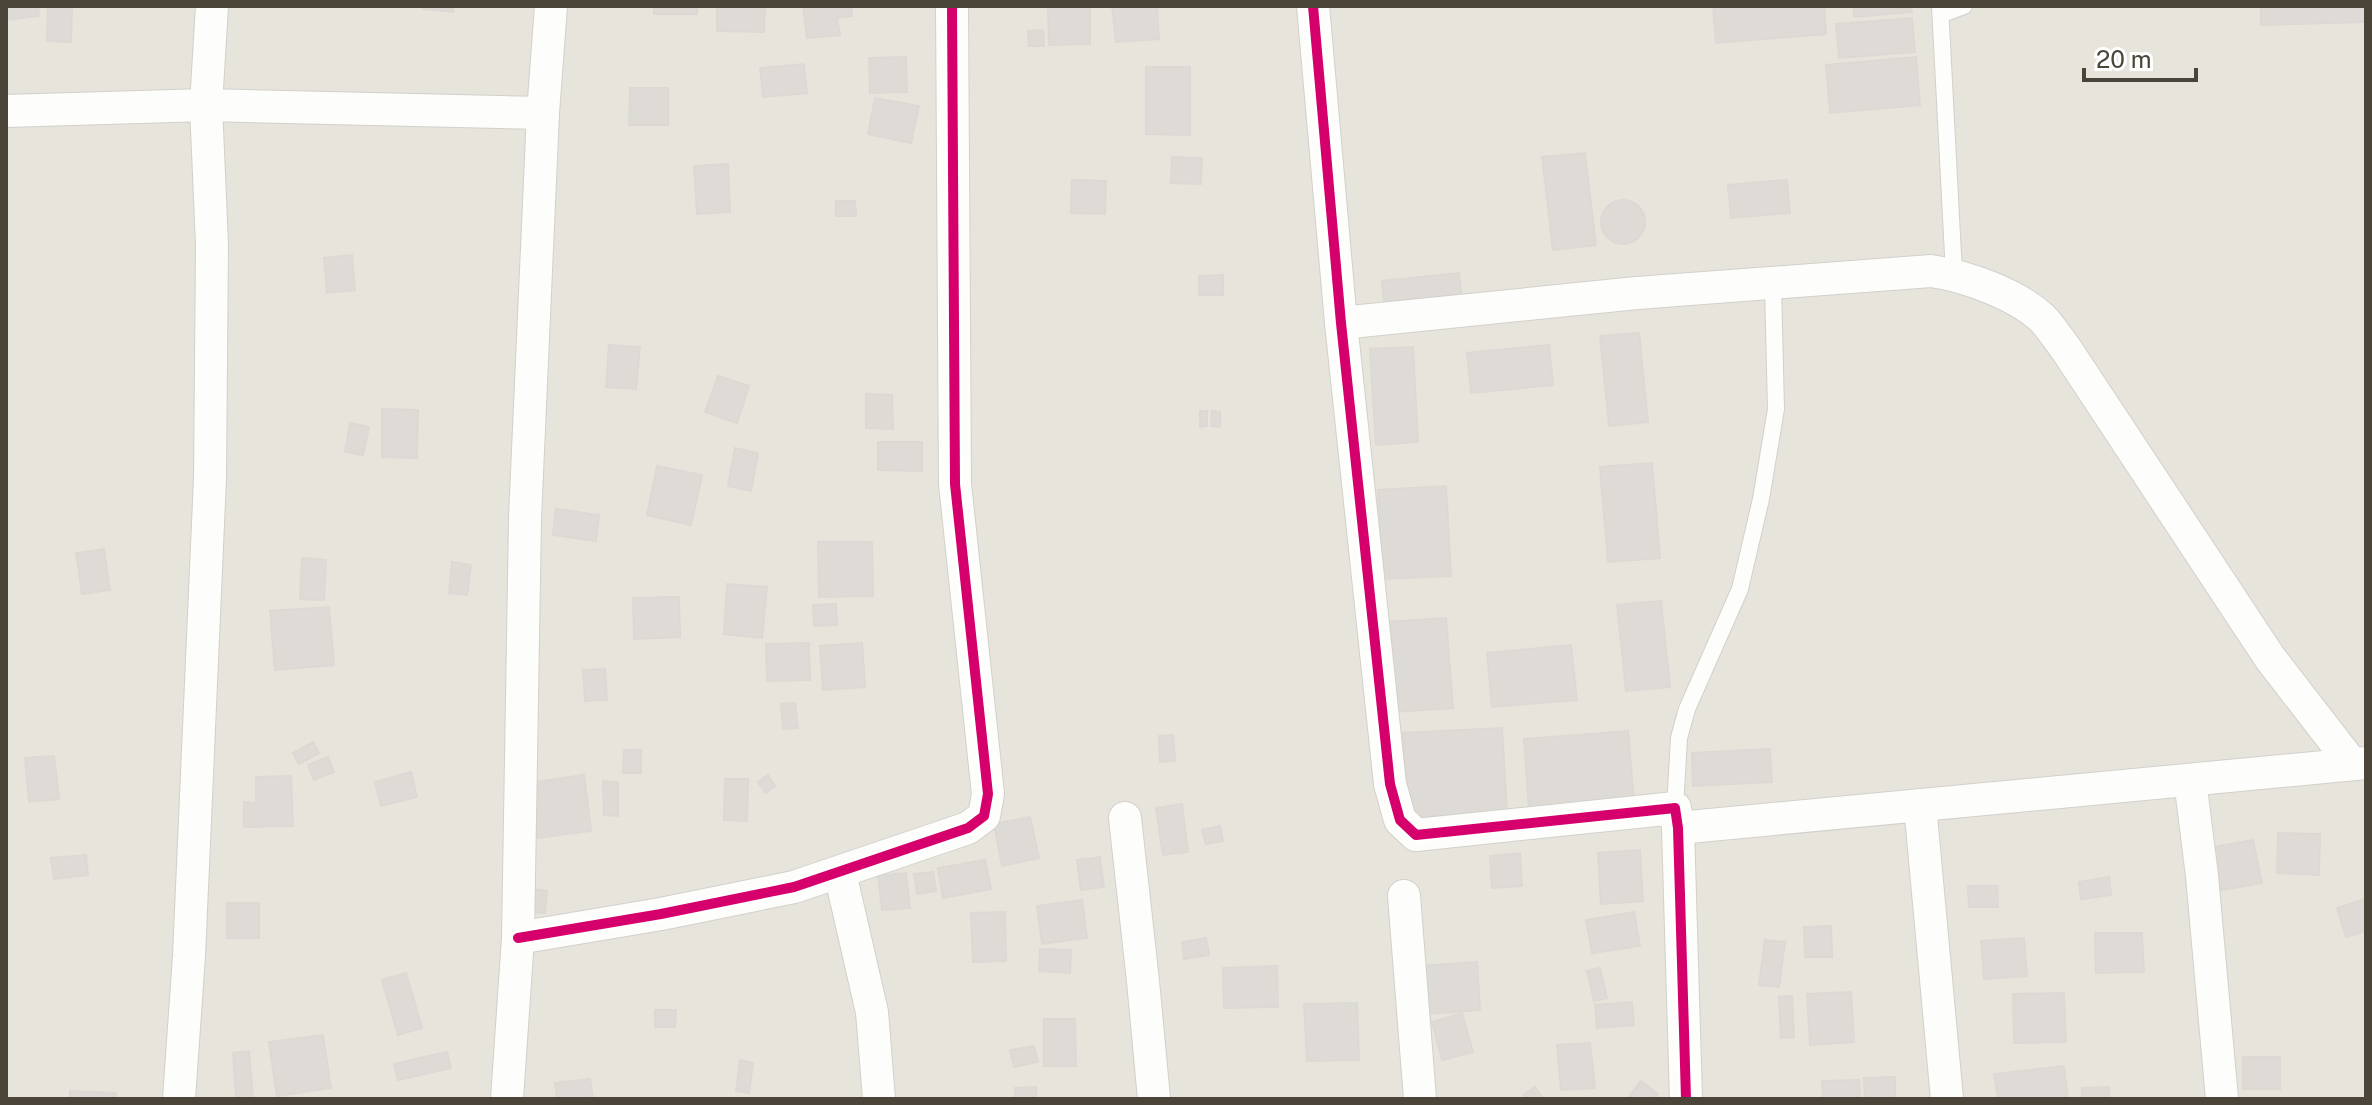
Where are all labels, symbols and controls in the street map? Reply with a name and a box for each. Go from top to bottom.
scale bar [2084,32,2196,82]
text: 20 m [2096,45,2152,73]

